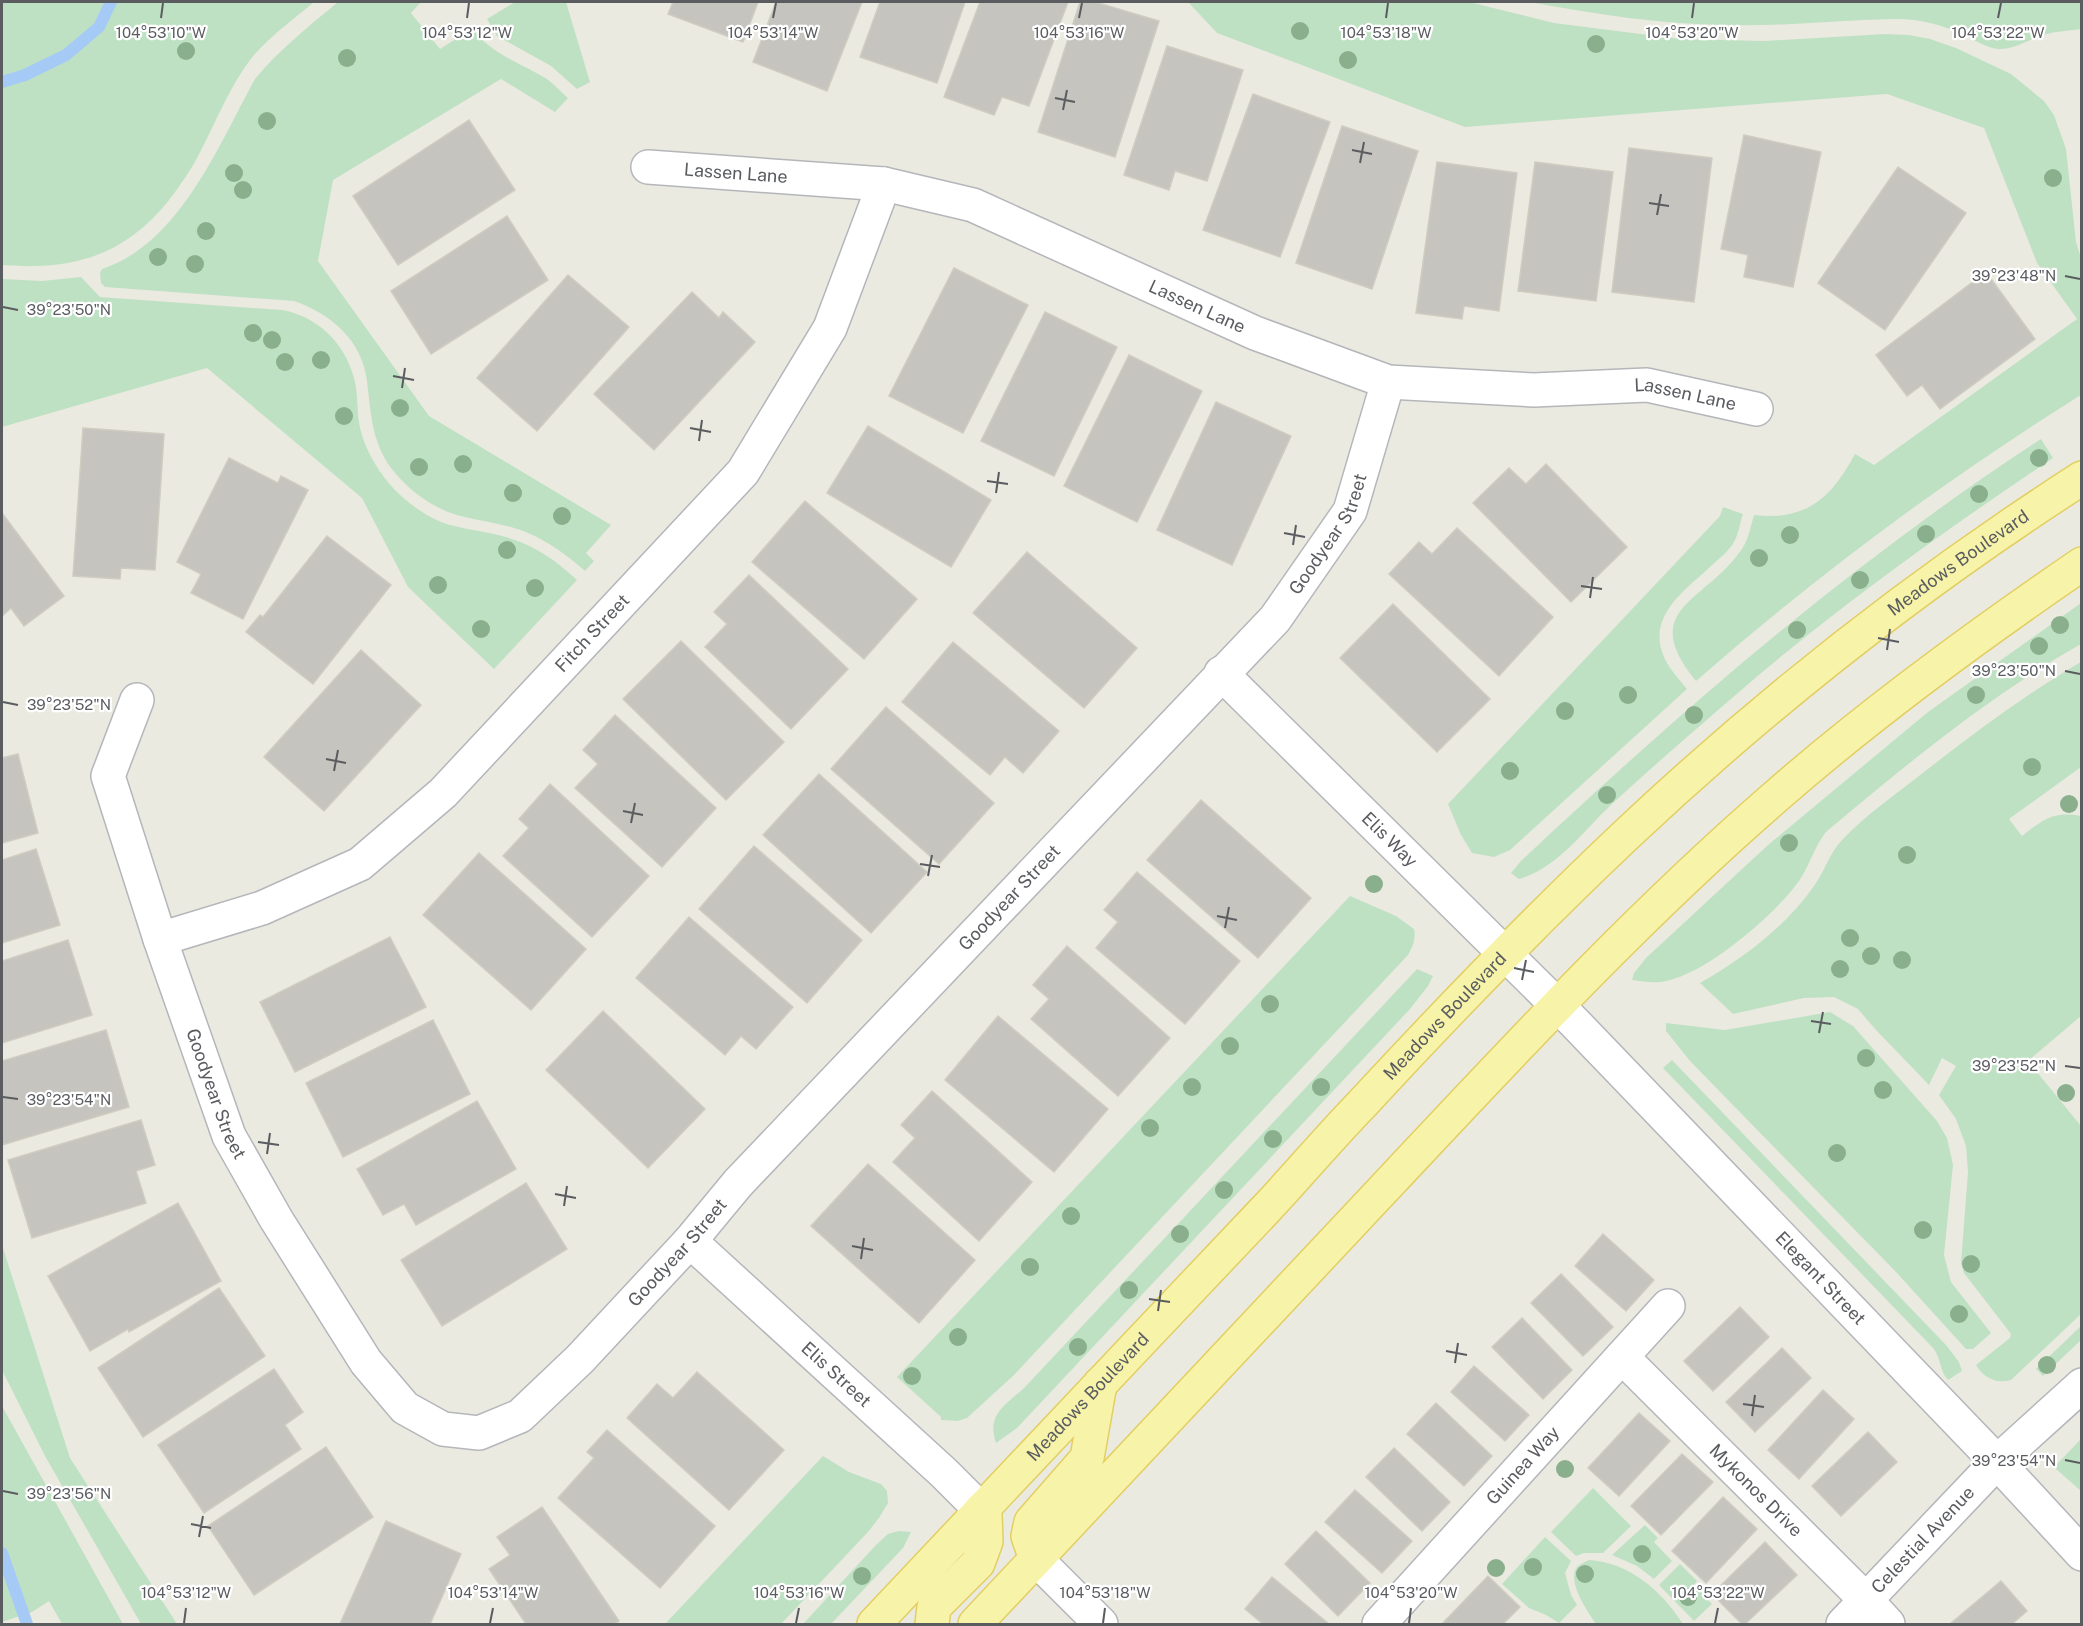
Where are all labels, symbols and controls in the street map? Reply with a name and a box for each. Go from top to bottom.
text: 104°53'10"W [116,24,206,41]
text: 104°53'12"W [422,24,512,41]
text: 104°53'14"W [728,24,818,41]
text: 104°53'16"W [1034,24,1124,41]
text: 104°53'18"W [1341,24,1431,41]
text: 104°53'20"W [1645,24,1739,41]
text: 104°53'22"W [1952,24,2044,41]
street label: Lassen Lane [683,159,788,187]
text: 39°23'48"N [1972,267,2056,284]
street label: Lassen Lane [1146,275,1249,337]
text: 39°23'50"N [27,301,111,318]
street label: Lassen Lane [1634,374,1738,414]
street label: Goodyear Street [1284,471,1370,598]
street label: Meadows Boulevard [1883,505,2033,620]
street label: Fitch Street [551,590,633,676]
text: 39°23'50"N [1972,662,2056,679]
text: 39°23'52"N [27,696,111,713]
street label: Elis Way [1358,807,1422,871]
street label: Goodyear Street [954,840,1064,955]
street label: Meadows Boulevard [1379,948,1510,1084]
street label: Goodyear Street [182,1026,251,1162]
text: 39°23'52"N [1972,1057,2056,1074]
text: 39°23'54"N [27,1091,111,1108]
street label: Goodyear Street [623,1194,731,1311]
street label: Elegant Street [1771,1227,1870,1329]
street label: Meadows Boulevard [1022,1328,1153,1465]
street label: Elis Street [797,1337,876,1411]
street label: Guinea Way [1482,1422,1564,1509]
street label: Mykonos Drive [1705,1439,1807,1541]
text: 39°23'54"N [1972,1452,2056,1469]
street label: Celestial Avenue [1867,1482,1978,1597]
text: 39°23'56"N [27,1485,111,1502]
text: 104°53'12"W [141,1584,231,1601]
text: 104°53'14"W [448,1584,538,1601]
text: 104°53'16"W [754,1584,844,1601]
text: 104°53'18"W [1060,1584,1150,1601]
text: 104°53'20"W [1364,1584,1458,1601]
text: 104°53'22"W [1672,1584,1764,1601]

